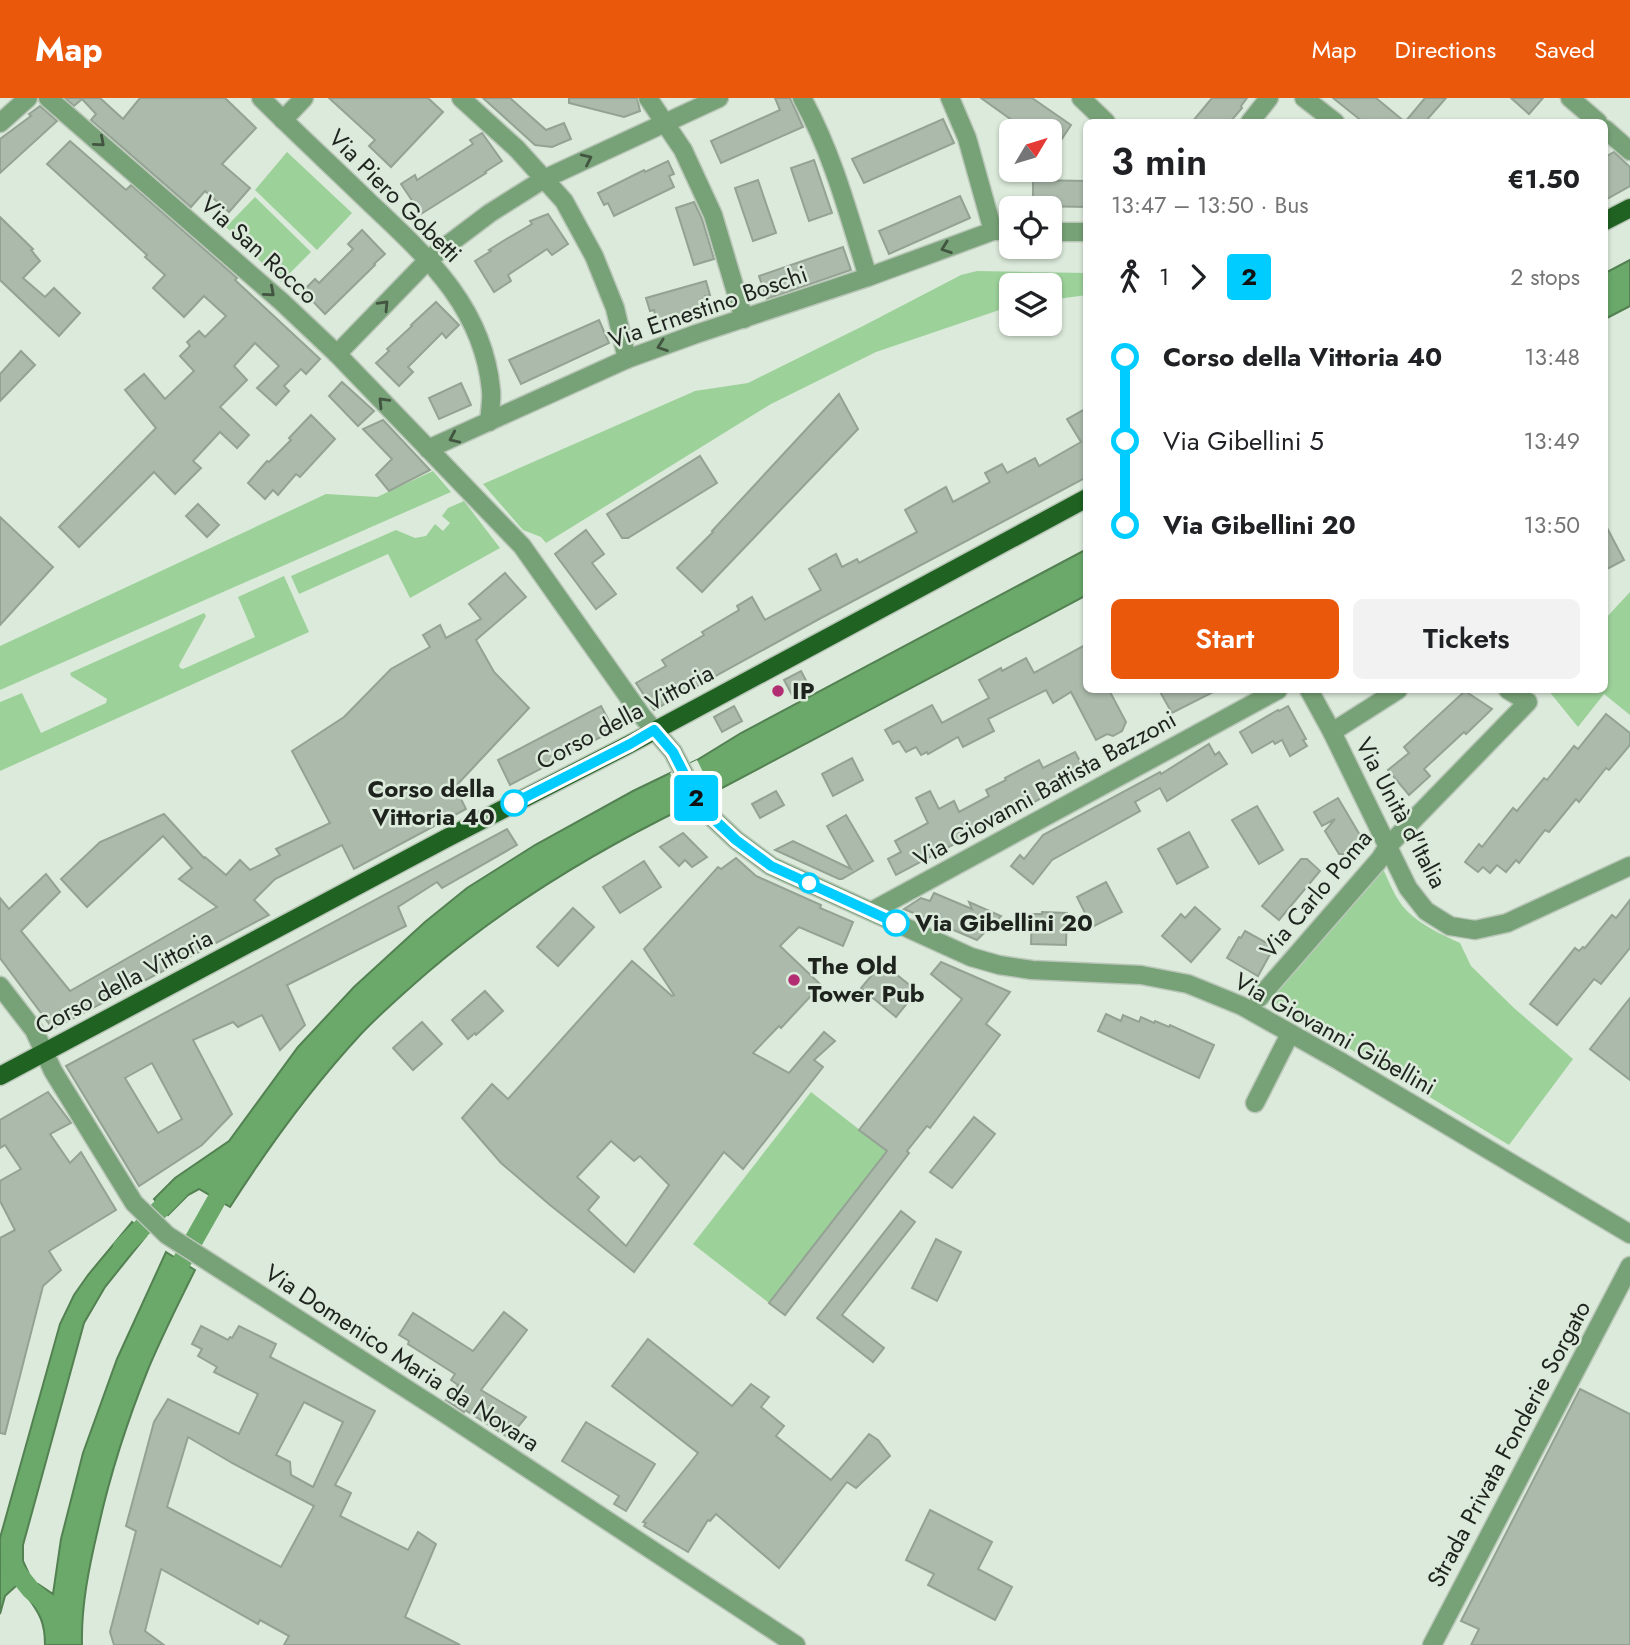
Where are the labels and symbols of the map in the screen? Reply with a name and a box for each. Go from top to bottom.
north arrow [999,119,1062,182]
street label: Via Piero Gobetti [321,121,470,270]
one-way arrow [91,134,104,146]
one-way arrow [580,154,592,168]
street label: Via San Rocco [193,187,326,312]
one-way arrow [941,240,953,254]
street label: Via Ernestino Boschi [604,256,812,357]
one-way arrow [262,284,275,296]
one-way arrow [376,300,389,313]
one-way arrow [656,338,668,352]
one-way arrow [378,397,391,410]
one-way arrow [448,430,461,444]
street label: Corso della Vittoria [530,655,720,778]
place label: IP [792,673,815,708]
marker: IP [770,683,786,699]
street label: Via Giovanni Battista Bazzoni [907,702,1182,875]
street label: Via Unità d'Italia [1347,731,1456,894]
place label: Corso della Vittoria 40 [367,771,495,834]
line badge: 2 [673,775,719,821]
marker: Corso della Vittoria 40 [501,790,527,816]
street label: Via Carlo Poma [1251,822,1380,966]
unlabelled marker [799,873,819,893]
place label: Via Gibellini 20 [914,905,1093,940]
marker: Via Gibellini 20 [883,910,909,936]
street label: Corso della Vittoria [29,920,219,1043]
place label: The Old Tower Pub [808,948,925,1011]
street label: Via Giovanni Gibellini [1228,963,1443,1104]
marker: The Old Tower Pub [786,972,802,988]
street label: Via Domenico Maria da Novara [258,1255,547,1460]
street label: Strada Privata Fonderie Sorgato [1418,1294,1599,1593]

